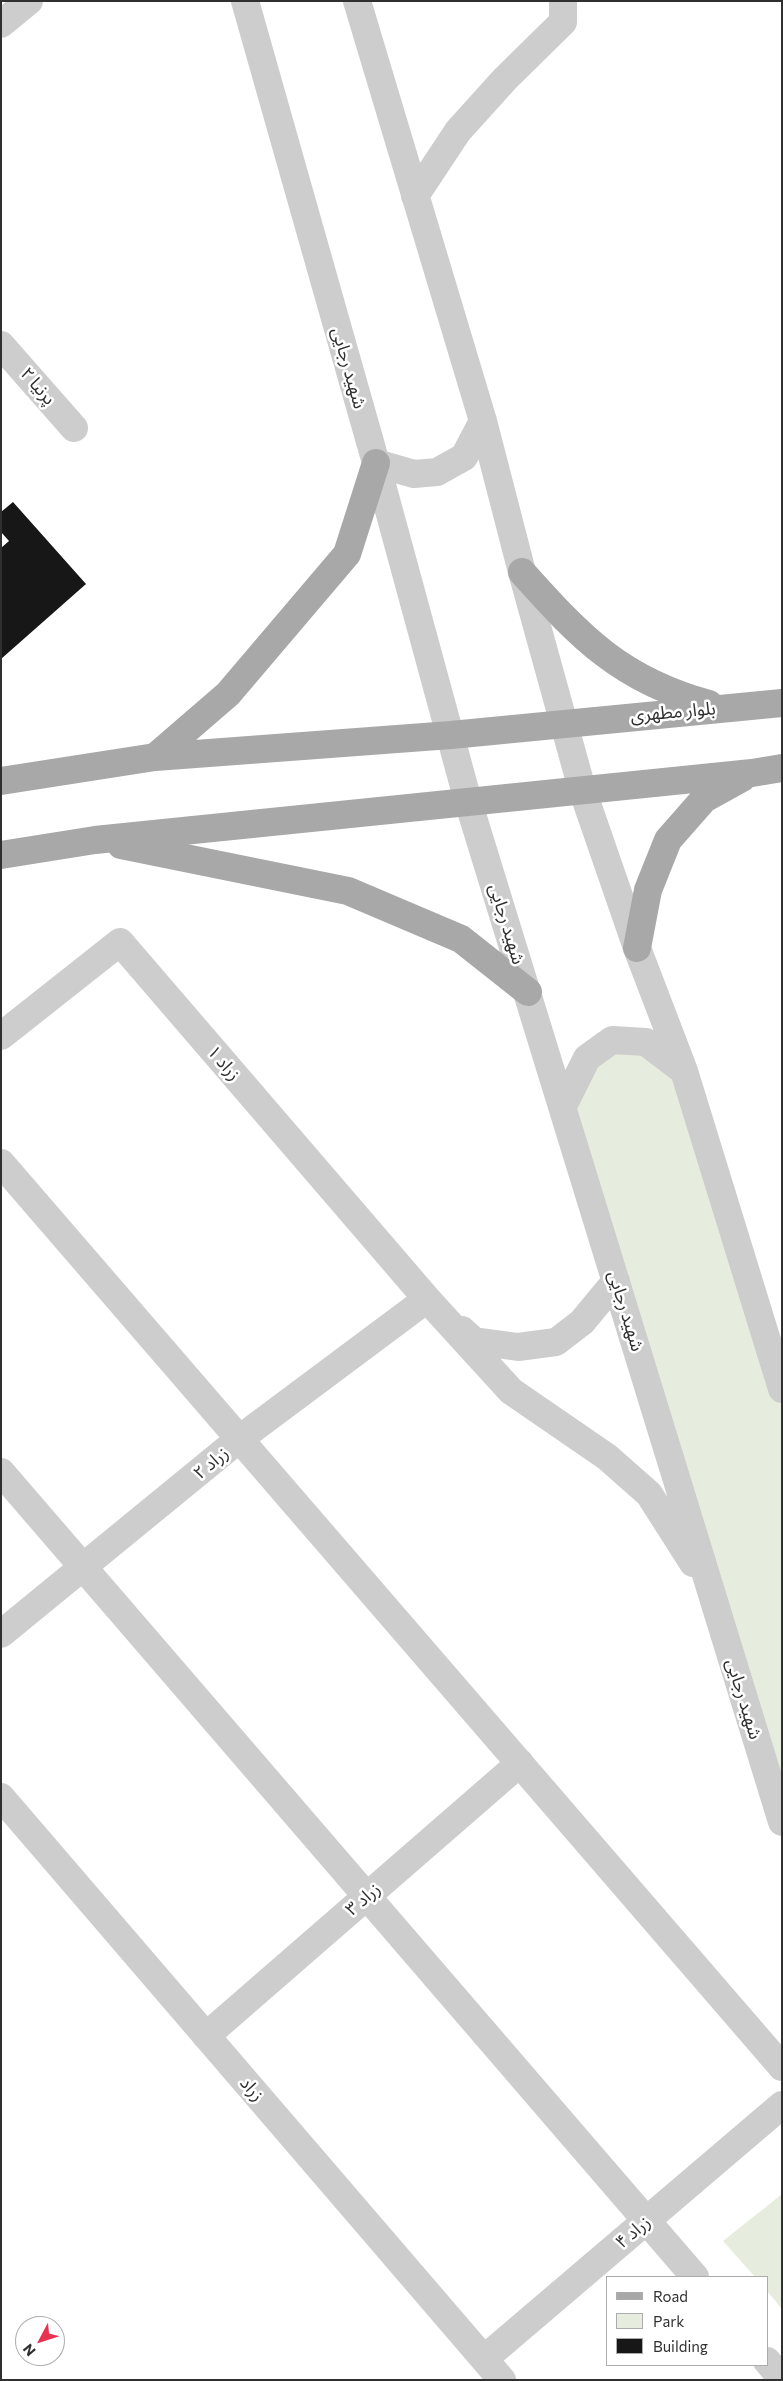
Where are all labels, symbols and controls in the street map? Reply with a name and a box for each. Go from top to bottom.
street label: شهید رجایی [327,325,371,411]
street label: پرنیا ۲ [16,363,60,409]
street label: بلوار مطهری [630,698,716,726]
street label: شهید رجایی [484,881,530,967]
street label: زراد ۱ [203,1041,245,1085]
street label: شهید رجایی [603,1268,649,1354]
street label: زراد ۲ [189,1442,233,1484]
street label: شهید رجایی [721,1656,767,1742]
street label: زراد ۳ [341,1878,385,1920]
street label: زراد [235,2072,269,2106]
street label: زراد ۴ [611,2211,655,2253]
legend [606,2276,768,2366]
text: Road [653,2287,688,2305]
text: Park [653,2312,684,2330]
north arrow [15,2316,65,2366]
text: Building [653,2337,708,2355]
text: N [19,2341,39,2360]

